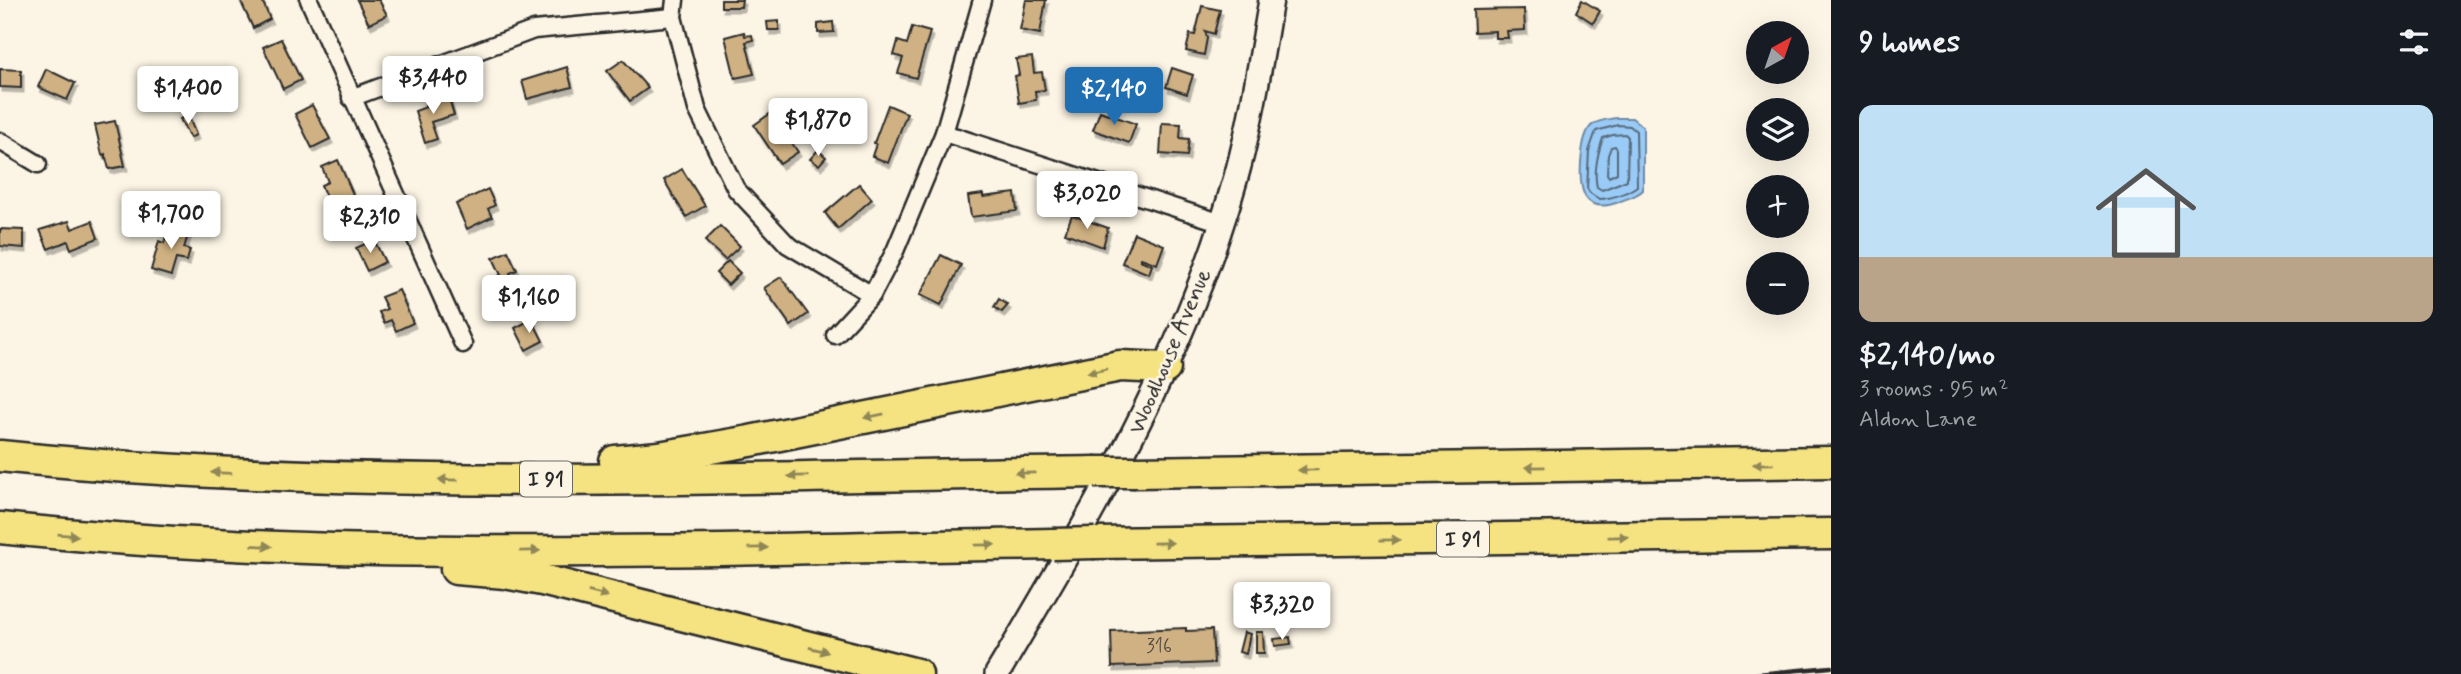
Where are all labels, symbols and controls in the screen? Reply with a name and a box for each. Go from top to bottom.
north arrow [1746,21,1810,84]
map controls [1746,21,1809,315]
text: 9 homes [1859,23,1960,62]
icon: filters [2395,23,2433,61]
pin: $3,440 [376,57,490,116]
text: $3,440 [398,64,468,94]
pin: $1,400 [131,66,245,126]
pin: $2,140 [1057,68,1171,127]
text: $1,400 [153,74,223,104]
text: $2,140 [1081,75,1147,105]
button: layers [1746,98,1809,161]
pin: $1,870 [761,99,875,158]
text: $1,870 [784,106,852,136]
icon: home [2083,150,2209,276]
pin: $3,020 [1030,172,1144,231]
button: + [1746,175,1809,238]
text: $3,020 [1053,179,1121,209]
pin: $1,700 [114,191,228,251]
pin: $2,310 [313,196,427,255]
text: $1,700 [137,199,205,229]
text: $2,310 [339,203,401,233]
button: − [1746,252,1809,315]
street label: Woodhouse Avenue [1122,264,1219,439]
pin: $1,160 [472,276,586,335]
text: $1,160 [498,283,560,313]
text: $2,140/mo [1859,336,1995,375]
one-way arrow [1086,365,1108,376]
text: 3 rooms · 95 m² [1859,375,2008,405]
text: Aldon Lane [1859,405,1977,435]
one-way arrow [863,410,885,421]
one-way arrow [1752,458,1774,470]
one-way arrow [1524,461,1546,473]
road number: I 91 [520,462,572,496]
one-way arrow [1297,464,1319,476]
one-way arrow [1014,467,1036,479]
one-way arrow [209,468,231,479]
one-way arrow [787,470,809,482]
one-way arrow [437,474,459,486]
road number: I 91 [1437,522,1489,556]
one-way arrow [57,530,79,541]
one-way arrow [1607,531,1629,543]
one-way arrow [1380,534,1402,546]
one-way arrow [1152,537,1174,548]
one-way arrow [974,539,996,551]
one-way arrow [251,541,273,552]
one-way arrow [747,542,769,554]
one-way arrow [519,545,541,557]
pin: $3,320 [1225,582,1339,642]
one-way arrow [587,589,609,600]
text: $3,320 [1249,590,1315,620]
house number: 316 [1146,634,1172,659]
one-way arrow [808,645,830,656]

